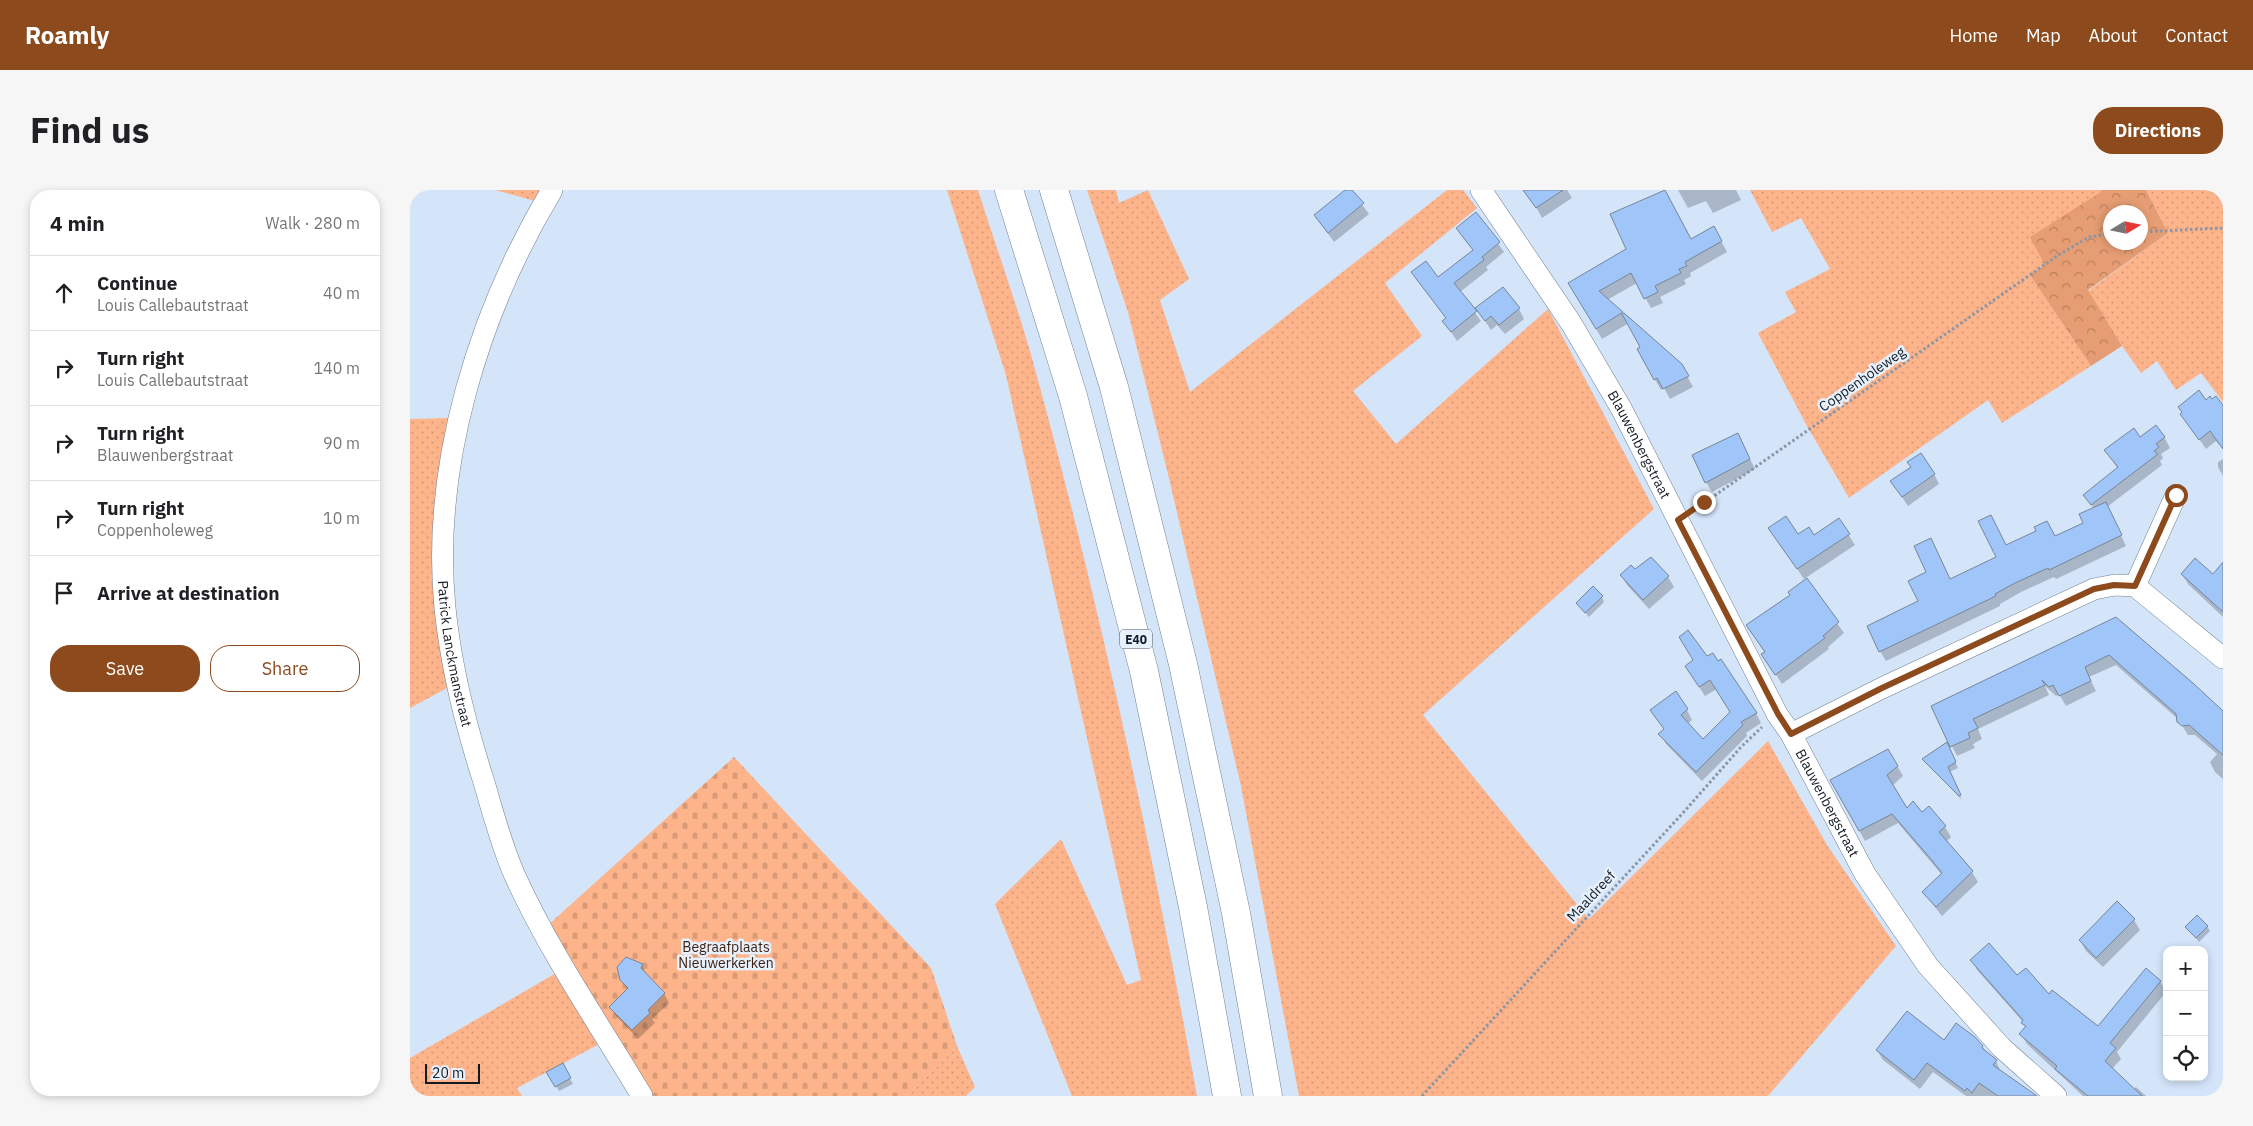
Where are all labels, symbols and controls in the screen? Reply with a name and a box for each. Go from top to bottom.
text: Roamly [25,19,109,51]
text: Home [1950,24,1998,47]
text: Map [2026,24,2061,47]
text: About [2089,24,2137,47]
text: Contact [2165,24,2228,47]
text: Find us [30,107,149,153]
button: Directions [2093,107,2223,154]
north arrow [2103,205,2148,250]
text: 4 min [50,209,105,237]
text: Walk · 280 m [265,213,360,233]
text: Continue [97,271,177,295]
icon: ahead [50,279,78,307]
text: 40 m [323,283,360,303]
text: Louis Callebautstraat [97,295,249,315]
street label: Coppenholeweg [1815,342,1909,415]
text: Turn right [97,346,184,370]
icon: right [50,354,78,382]
text: 140 m [313,358,360,378]
text: Louis Callebautstraat [97,370,249,390]
street label: Blauwenbergstraat [1604,387,1675,502]
text: Turn right [97,421,184,445]
icon: right [50,429,78,457]
text: 90 m [323,433,360,453]
text: Blauwenbergstraat [97,445,233,465]
route start [2165,484,2188,507]
route end [1693,491,1716,514]
text: Turn right [97,496,184,520]
icon: right [50,504,78,532]
text: 10 m [323,508,360,528]
text: Coppenholeweg [97,520,213,540]
icon: arrive [50,579,78,607]
street label: Patrick Lanckmanstraat [434,580,476,729]
text: Arrive at destination [97,581,280,605]
road number: E40 [1120,629,1152,648]
button: Save [50,645,200,692]
button: Share [210,645,360,692]
street label: Blauwenbergstraat [1792,746,1863,860]
street label: Maaldreef [1563,866,1619,925]
park label: Begraafplaats Nieuwerkerken [678,938,774,972]
map controls [2163,946,2208,1081]
button: + [2163,946,2208,991]
button: − [2163,991,2208,1036]
button: locate [2163,1036,2208,1081]
scale bar [425,1061,480,1084]
text: 20 m [432,1064,464,1082]

